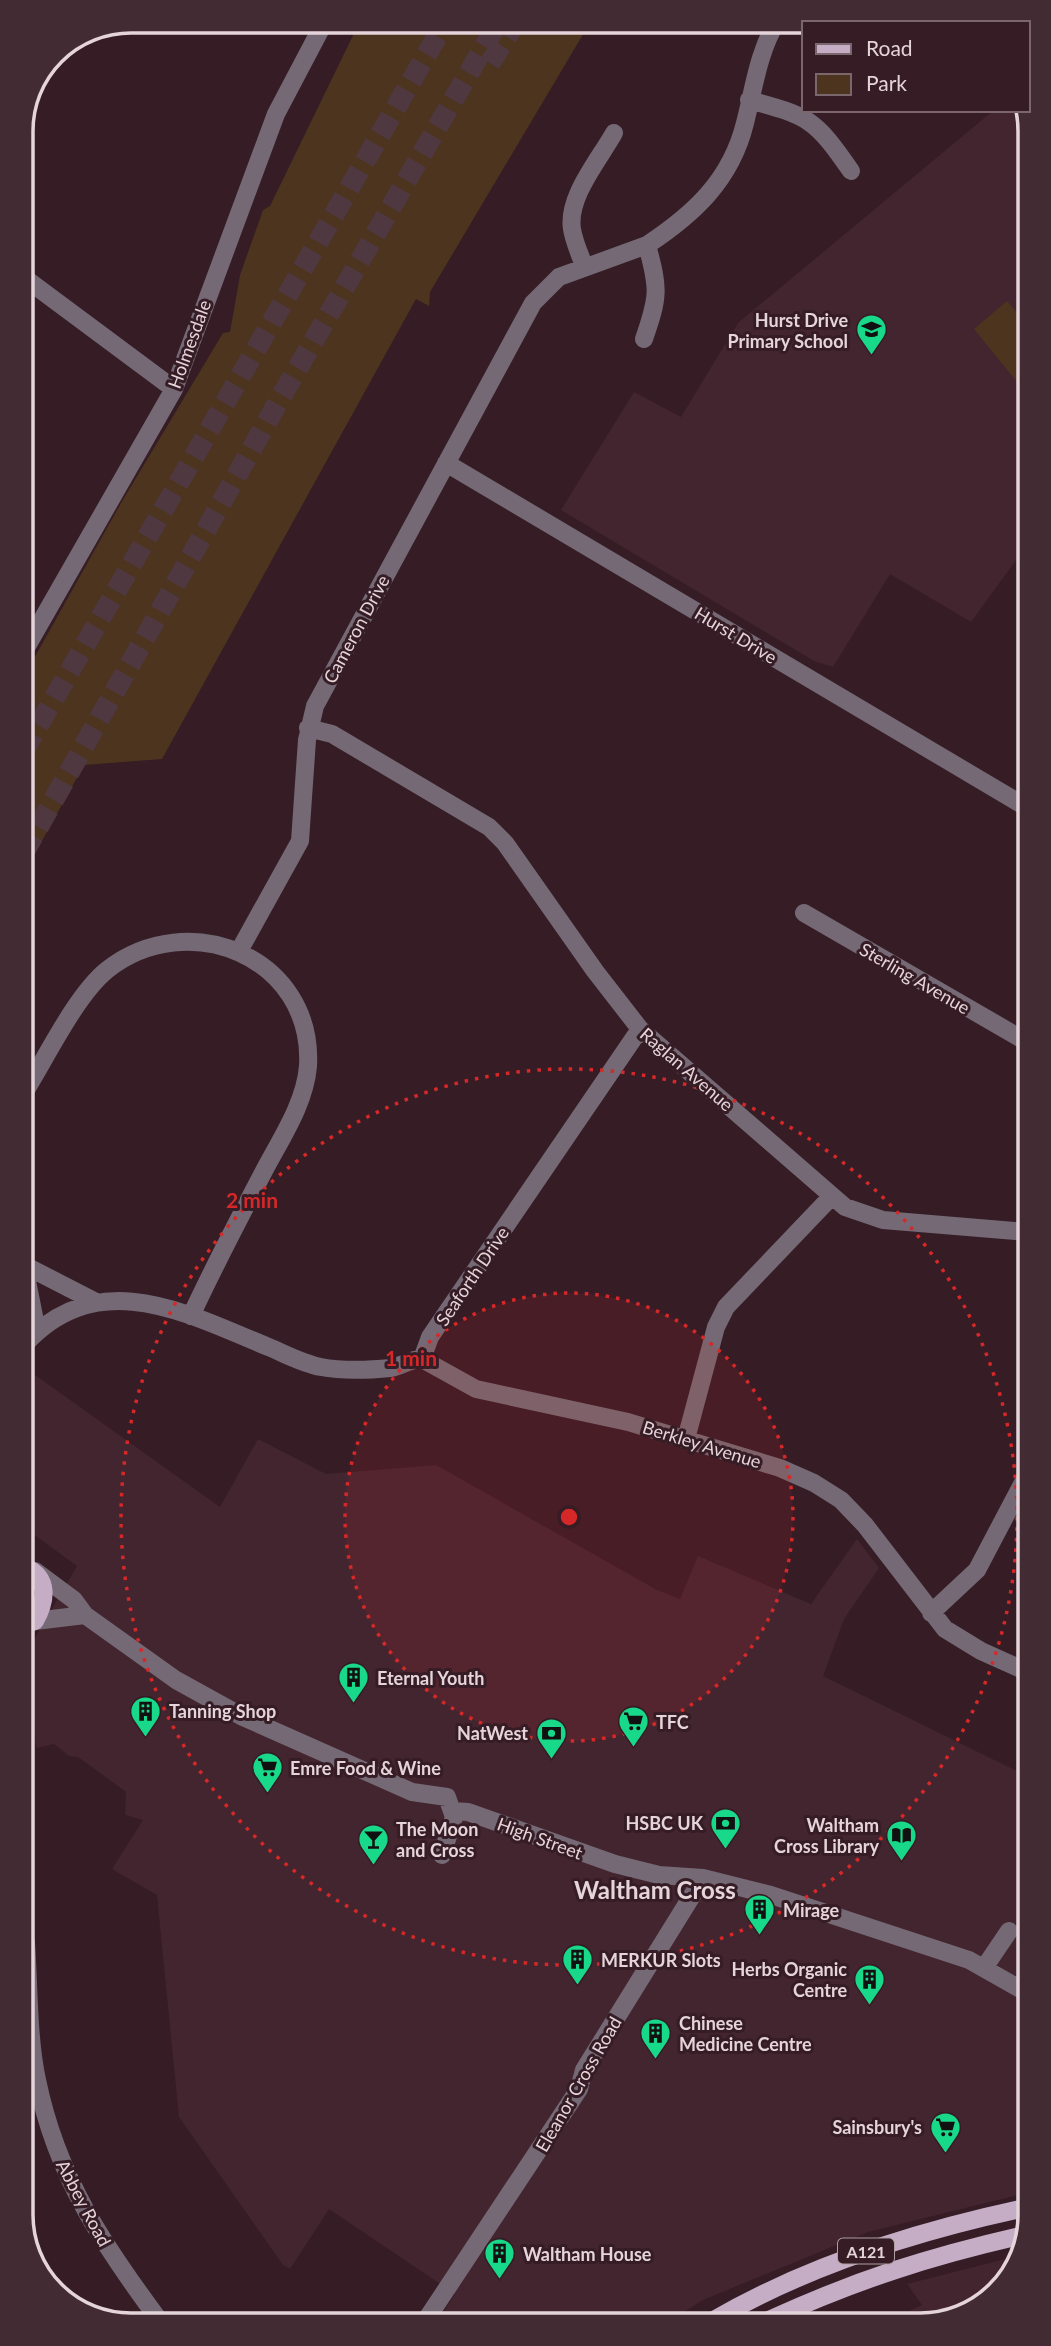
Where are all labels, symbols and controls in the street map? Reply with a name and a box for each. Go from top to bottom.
legend [802,21,1030,112]
text: Road [866,35,913,60]
text: Park [866,70,907,95]
street label: Holmesdale [163,297,215,391]
place label: Hurst Drive Primary School [728,309,848,352]
school or university icon: Hurst Drive Primary School [854,313,888,357]
street label: Cameron Drive [318,571,394,687]
street label: Hurst Drive [691,602,781,668]
street label: Sterling Avenue [856,938,974,1018]
street label: Raglan Avenue [636,1023,738,1115]
text: 2 min [226,1187,278,1212]
street label: Seaforth Drive [431,1222,513,1330]
text: 1 min [385,1345,437,1370]
street label: Berkley Avenue [640,1416,764,1472]
centre of rings [557,1505,581,1529]
building icon: Eternal Youth [337,1661,371,1705]
place label: Eternal Youth [377,1667,484,1689]
building icon: Tanning Shop [129,1694,163,1738]
place label: Tanning Shop [169,1700,276,1722]
supermarket icon: TFC [616,1705,650,1749]
place label: TFC [656,1711,689,1733]
bank icon: NatWest [534,1716,568,1760]
place label: NatWest [457,1722,528,1744]
supermarket icon: Emre Food & Wine [250,1751,284,1795]
place label: Emre Food & Wine [290,1757,441,1779]
bank icon: HSBC UK [709,1806,743,1850]
street label: High Street [494,1812,586,1864]
place label: HSBC UK [625,1812,704,1834]
place label: Waltham Cross Library [774,1814,880,1857]
place label: The Moon and Cross [396,1818,478,1861]
library icon: Waltham Cross Library [885,1818,919,1862]
bar icon: The Moon and Cross [356,1822,390,1866]
district label: Waltham Cross [574,1875,736,1904]
building icon: Mirage [743,1893,777,1937]
place label: Mirage [783,1899,840,1921]
building icon: MERKUR Slots [561,1943,595,1987]
place label: MERKUR Slots [601,1949,721,1971]
place label: Herbs Organic Centre [732,1958,847,2001]
building icon: Herbs Organic Centre [853,1962,887,2006]
street label: Eleanor Cross Road [530,2012,626,2156]
place label: Chinese Medicine Centre [679,2012,812,2055]
building icon: Chinese Medicine Centre [639,2016,673,2060]
supermarket icon: Sainsbury's [928,2110,962,2154]
place label: Sainsbury's [832,2116,922,2138]
street label: Abbey Road [52,2156,116,2250]
building icon: Waltham House [483,2237,517,2281]
road number: A121 [838,2238,894,2264]
place label: Waltham House [523,2243,652,2265]

